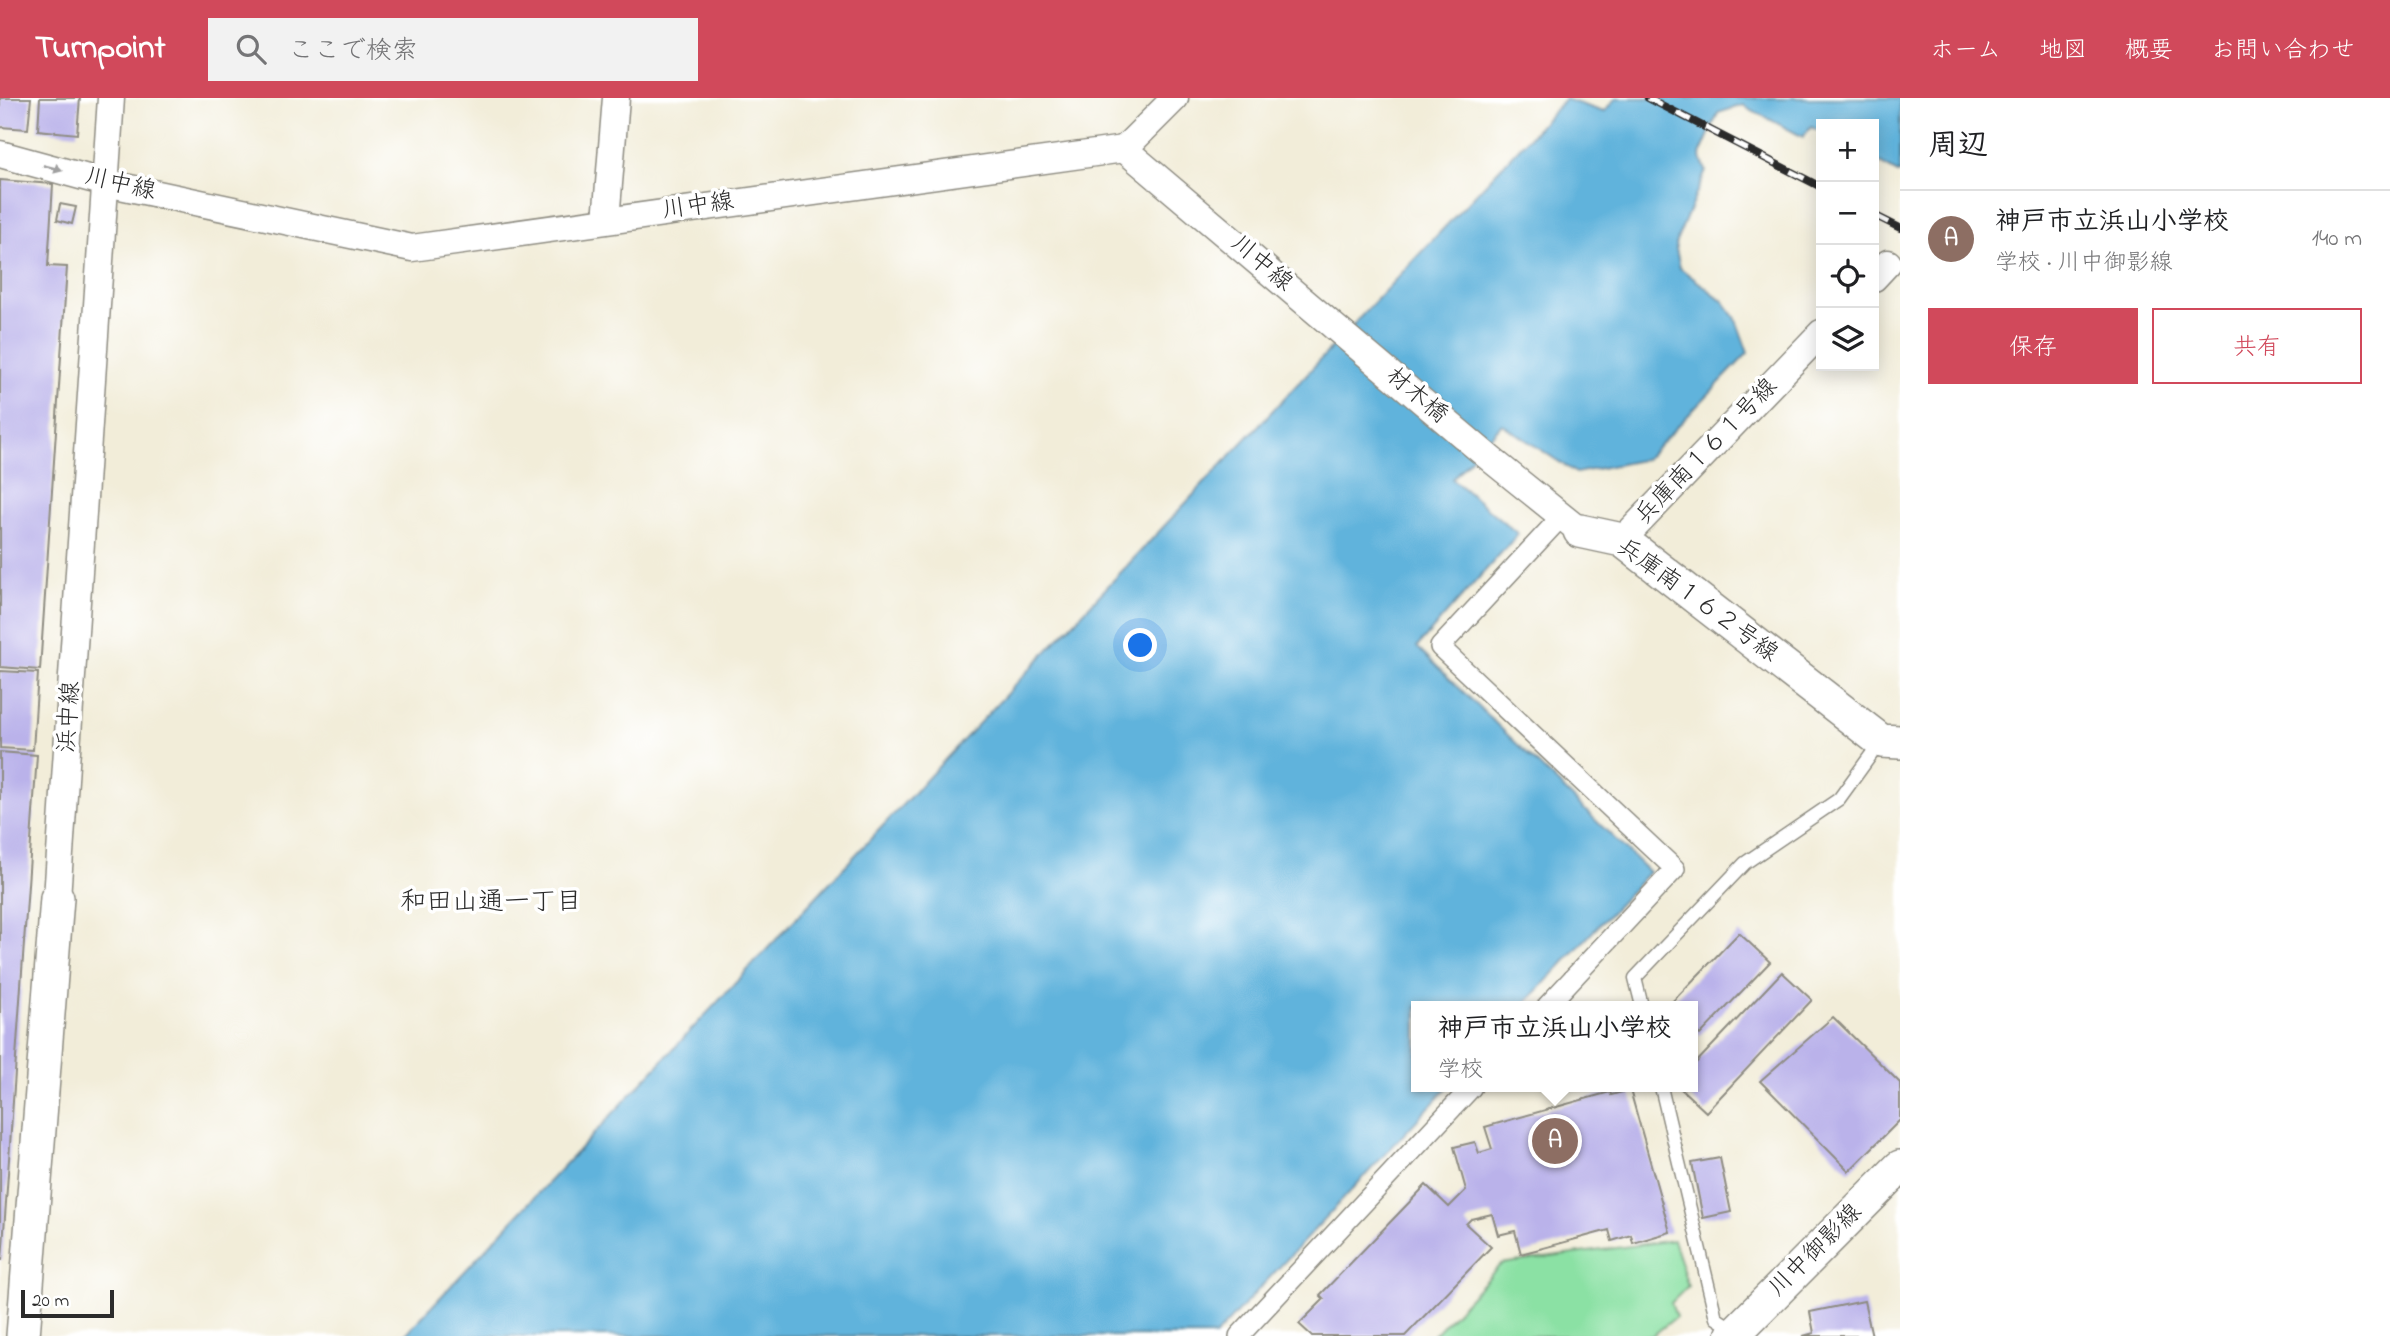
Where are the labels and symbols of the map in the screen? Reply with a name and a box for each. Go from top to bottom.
street label: 川中線 [81,160,159,210]
one-way arrow [43,164,64,174]
street label: 川中線 [660,185,736,229]
street label: 川中線 [1222,227,1300,301]
street label: 材木橋 [1377,359,1455,433]
street label: 兵庫南１６１号線 [1628,371,1786,533]
street label: 兵庫南１６２号線 [1609,530,1785,672]
your location [1123,628,1157,662]
street label: 浜中線 [50,680,90,754]
district label: 和田山通一丁目 [400,884,582,922]
pin: A [1532,1115,1578,1167]
street label: 川中御影線 [1761,1196,1871,1306]
scale bar [21,1287,114,1319]

